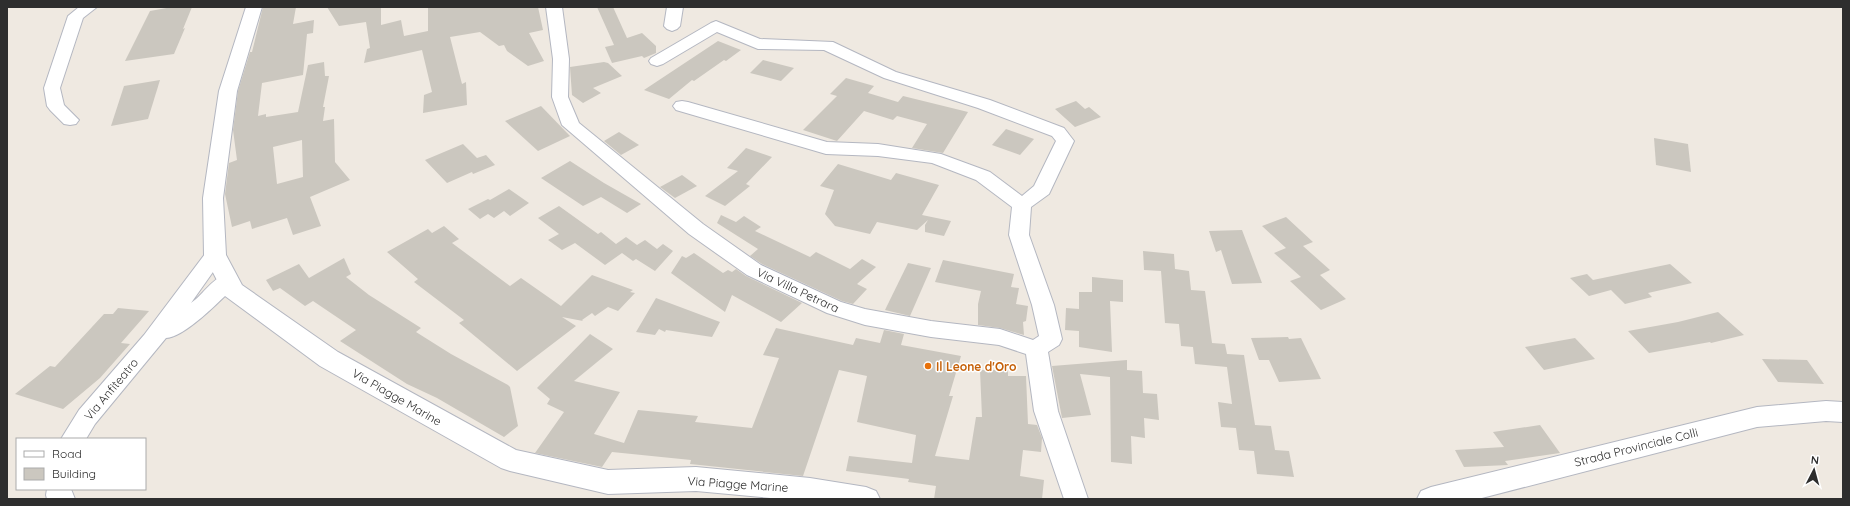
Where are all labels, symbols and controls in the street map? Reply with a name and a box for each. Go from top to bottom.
street label: Via Villa Petrara [754,264,842,316]
street label: Via Anfiteatro [81,355,141,423]
place label: Il Leone d'Oro [936,359,1017,374]
marker: Il Leone d'Oro [923,361,933,371]
street label: Via Piagge Marine [350,365,445,429]
street label: Strada Provinciale Colli [1573,424,1699,470]
legend [16,438,146,490]
text: Road [52,446,82,461]
north arrow [1794,450,1834,490]
text: N [1810,453,1820,467]
text: Building [52,466,96,481]
street label: Via Piagge Marine [687,473,789,495]

